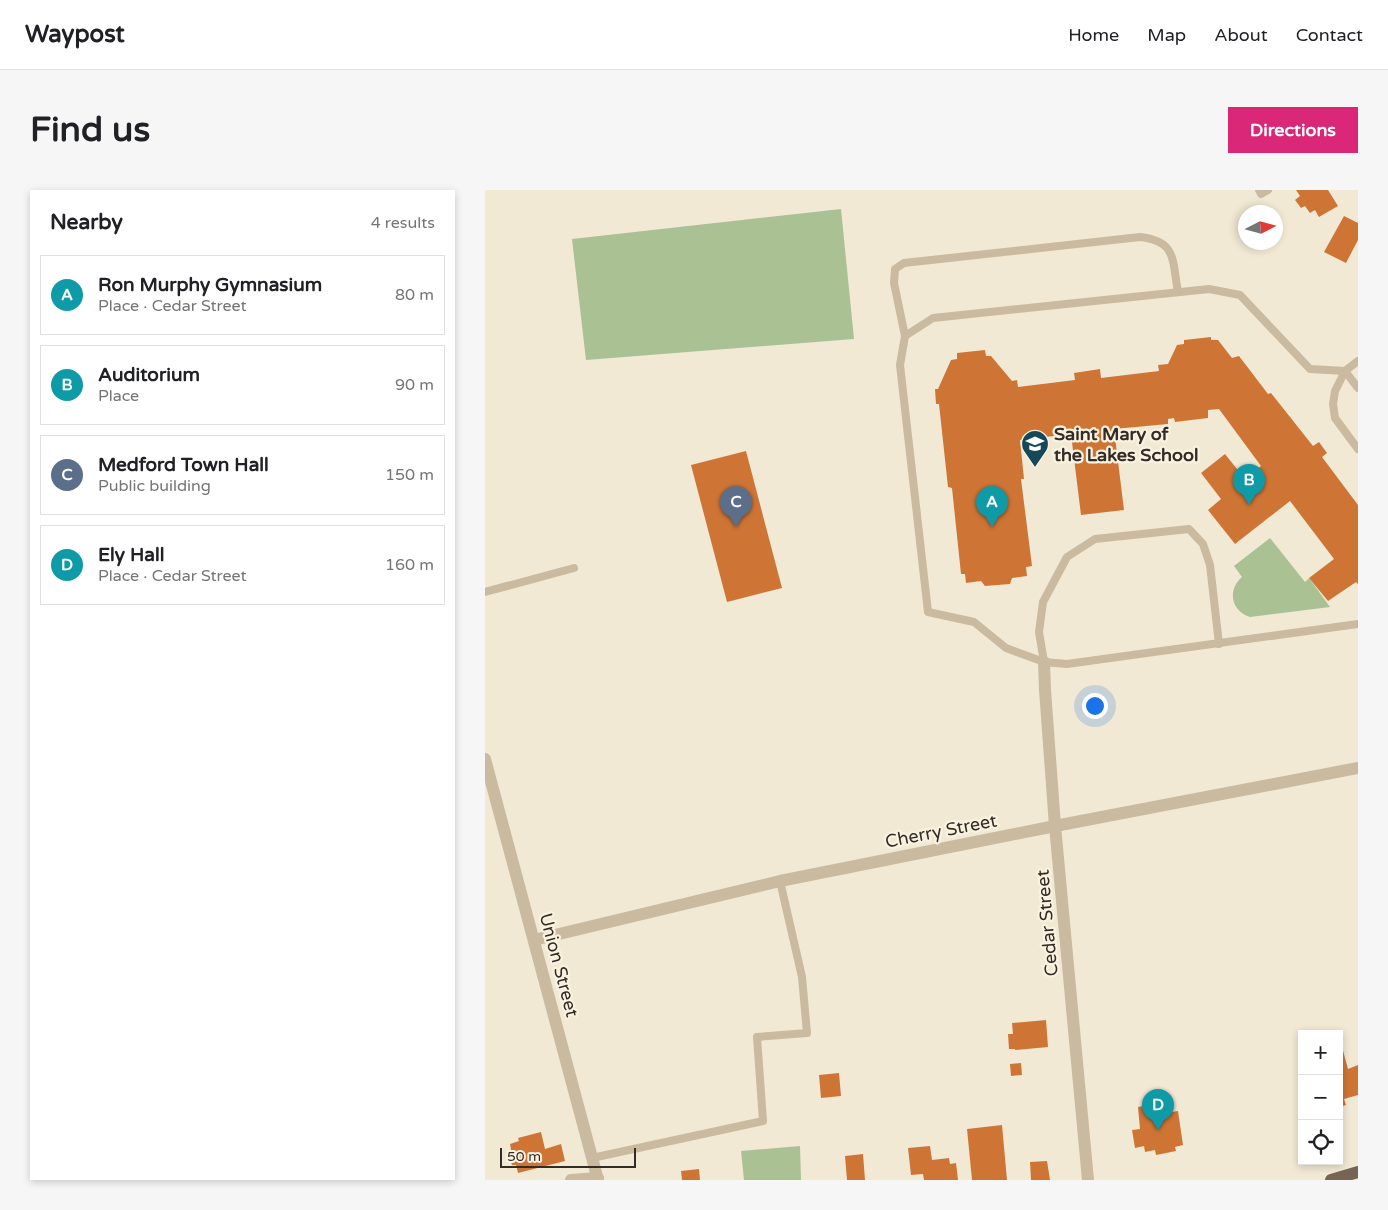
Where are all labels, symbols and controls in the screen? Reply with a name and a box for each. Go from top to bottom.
text: Waypost [25,20,125,49]
text: Home [1068,24,1119,46]
text: Map [1147,24,1186,46]
text: About [1214,24,1268,46]
text: Contact [1296,24,1363,46]
button: Directions [1228,107,1358,153]
text: Find us [30,109,150,151]
north arrow [1238,205,1283,250]
text: Nearby [50,210,123,235]
text: 4 results [371,213,435,233]
text: Ron Murphy Gymnasium [98,274,322,296]
text: A [61,285,73,305]
text: 80 m [395,285,434,305]
text: Place · Cedar Street [98,296,247,316]
text: Auditorium [98,364,200,386]
text: B [61,375,73,395]
text: 90 m [395,375,434,395]
text: Place [98,386,139,406]
place label: Saint Mary of the Lakes School [1054,423,1198,466]
school or university icon: Saint Mary of the Lakes School [1020,429,1050,468]
text: Medford Town Hall [98,454,269,476]
pin: B [1233,464,1265,505]
text: C [61,465,73,485]
text: 150 m [385,465,434,485]
text: Public building [98,476,211,496]
pin: C [720,486,752,527]
pin: A [976,486,1008,527]
text: Ely Hall [98,544,164,566]
text: D [61,555,73,575]
text: 160 m [385,555,434,575]
text: Place · Cedar Street [98,566,247,586]
your location [1082,693,1108,719]
street label: Cherry Street [883,809,999,853]
street label: Cedar Street [1031,869,1063,977]
street label: Union Street [535,911,583,1020]
map controls [1298,1030,1343,1165]
button: + [1298,1030,1343,1075]
button: − [1298,1075,1343,1120]
pin: D [1142,1089,1174,1130]
button: locate [1298,1120,1343,1165]
scale bar [500,1145,636,1168]
text: 50 m [507,1148,541,1165]

